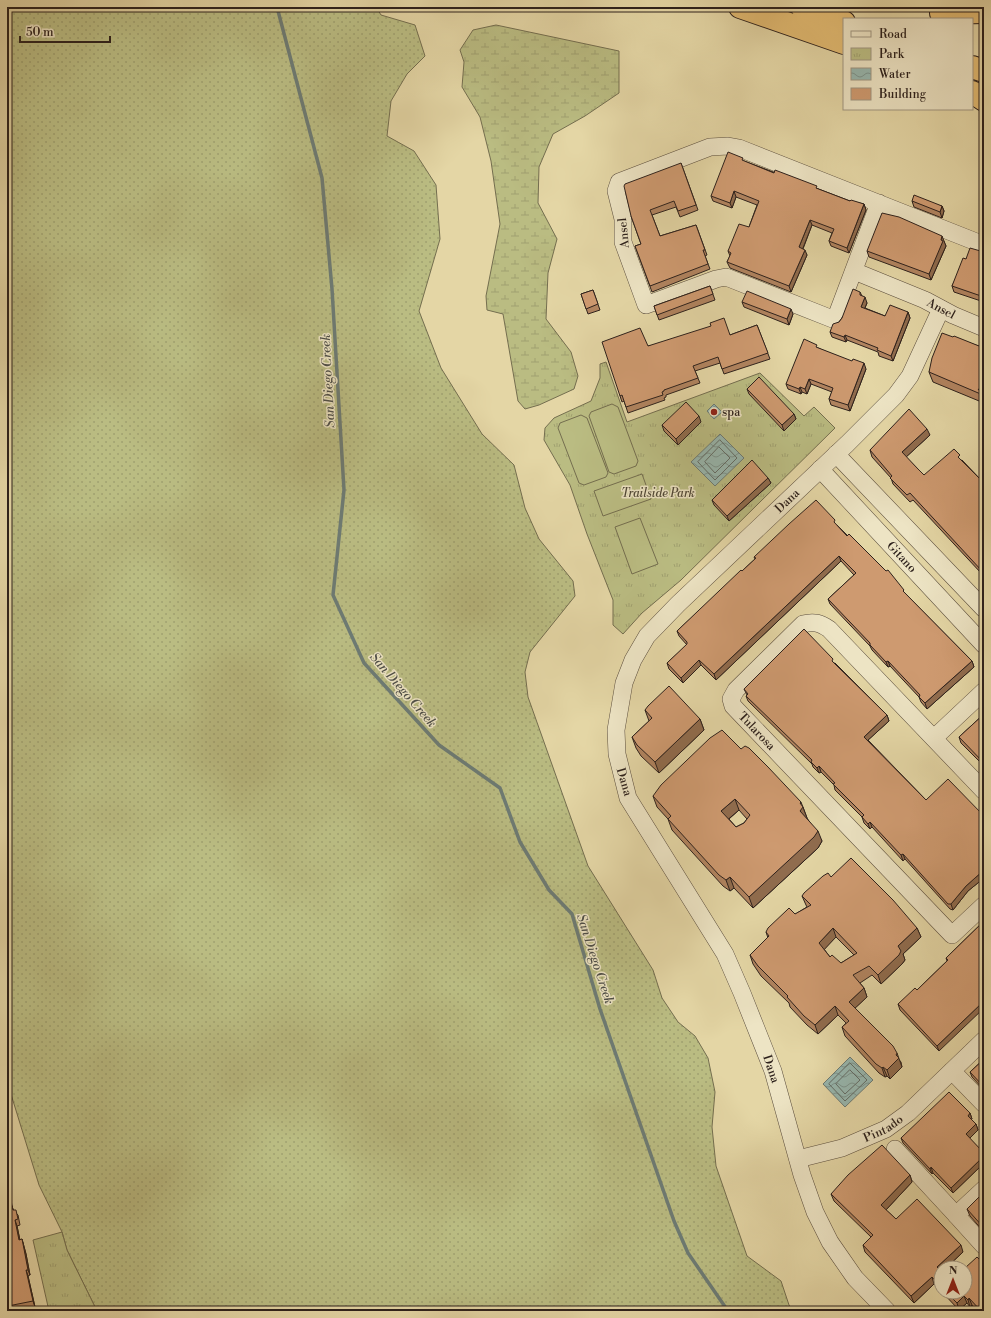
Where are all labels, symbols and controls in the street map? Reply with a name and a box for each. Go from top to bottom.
scale bar [20,18,110,44]
legend [843,18,973,110]
text: 50 m [26,25,54,40]
text: Road [879,27,907,42]
text: Park [879,47,905,62]
text: Water [878,67,911,82]
text: Building [878,87,927,102]
street label: Ansel [615,217,633,250]
street label: Ansel [923,294,958,323]
water label: San Diego Creek [318,333,338,428]
place label: spa [722,405,741,420]
marker: spa [709,407,719,417]
street label: Dana [772,485,803,516]
park label: Trailside Park [621,486,695,501]
street label: Gitano [884,538,920,576]
water label: San Diego Creek [366,649,440,731]
street label: Tularosa [735,709,779,754]
street label: Dana [613,766,636,799]
water label: San Diego Creek [573,912,617,1006]
street label: Dana [759,1053,783,1086]
street label: Pintado [861,1111,906,1145]
north arrow [933,1260,973,1300]
text: N [949,1264,958,1278]

